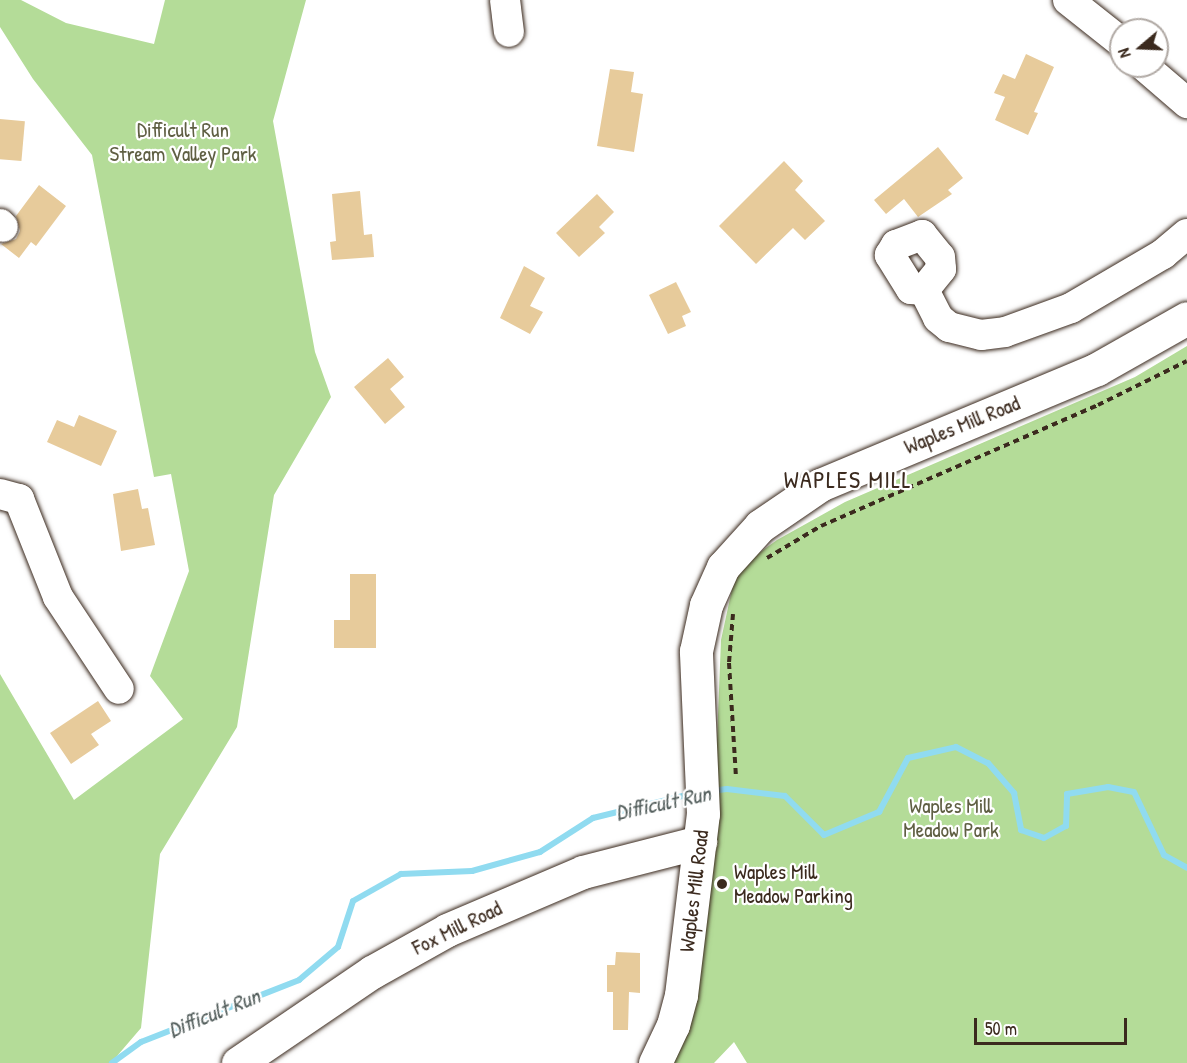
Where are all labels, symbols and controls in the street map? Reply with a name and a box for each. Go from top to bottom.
north arrow [1109,18,1169,78]
text: N [1112,46,1136,61]
park label: Difficult Run Stream Valley Park [110,117,256,167]
street label: Waples Mill Road [900,390,1024,460]
district label: WAPLES MILL [784,466,912,494]
water label: Difficult Run [613,780,713,826]
park label: Waples Mill Meadow Park [903,793,999,843]
street label: Waples Mill Road [674,829,714,953]
place label: Waples Mill Meadow Parking [734,859,853,909]
marker: Waples Mill Meadow Parking [715,877,729,891]
street label: Fox Mill Road [408,896,506,960]
water label: Difficult Run [164,983,264,1043]
scale bar [977,1006,1130,1044]
text: 50 m [985,1016,1017,1041]

